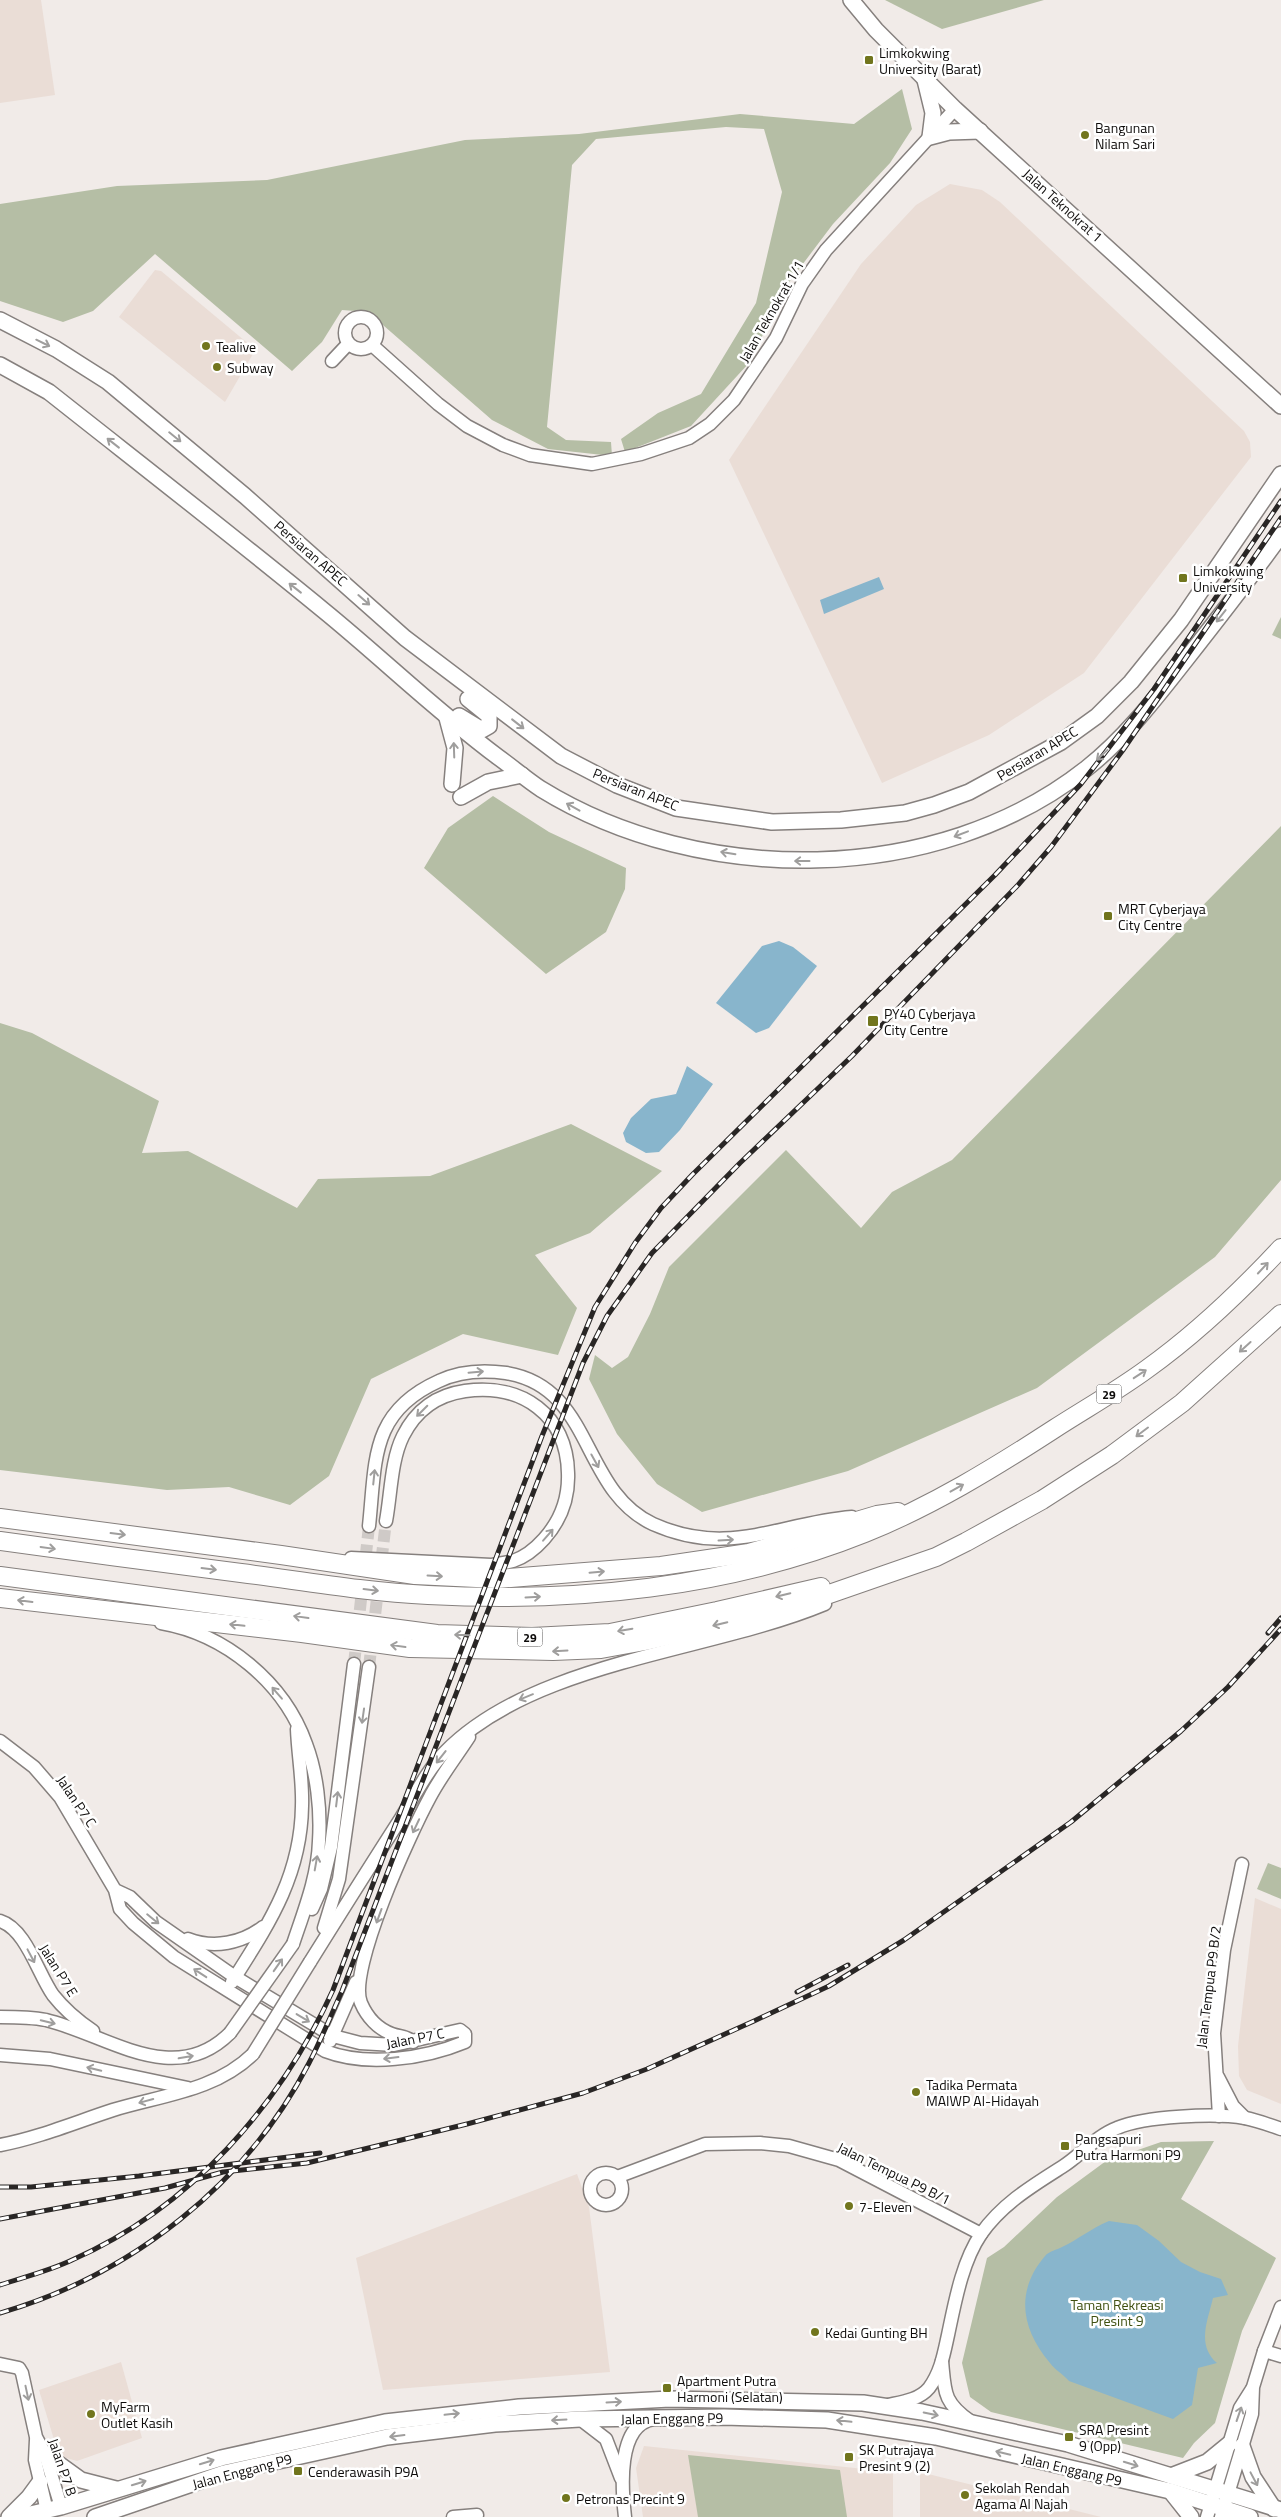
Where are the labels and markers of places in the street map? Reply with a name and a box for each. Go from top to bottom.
place label: Limkokwing University (Barat) [879,42,981,79]
marker: Limkokwing University (Barat) [863,54,875,66]
place label: Bangunan Nilam Sari [1095,117,1155,154]
marker: Bangunan Nilam Sari [1079,129,1091,141]
place label: Tealive [216,336,256,357]
marker: Tealive [200,340,212,352]
place label: Subway [227,357,274,378]
marker: Subway [211,361,223,373]
place label: Limkokwing University [1193,560,1264,597]
marker: Limkokwing University [1177,572,1189,584]
place label: MRT Cyberjaya City Centre [1118,898,1206,935]
marker: MRT Cyberjaya City Centre [1102,910,1114,922]
place label: PY40 Cyberjaya City Centre [884,1003,975,1040]
marker: PY40 Cyberjaya City Centre [866,1014,880,1028]
place label: Tadika Permata MAIWP Al-Hidayah [926,2074,1039,2111]
marker: Tadika Permata MAIWP Al-Hidayah [910,2086,922,2098]
place label: Pangsapuri Putra Harmoni P9 [1075,2128,1181,2165]
marker: Pangsapuri Putra Harmoni P9 [1059,2140,1071,2152]
place label: 7-Eleven [859,2196,912,2217]
marker: 7-Eleven [843,2200,855,2212]
place label: Kedai Gunting BH [825,2322,928,2343]
marker: Kedai Gunting BH [809,2326,821,2338]
place label: Apartment Putra Harmoni (Selatan) [677,2370,783,2407]
marker: Apartment Putra Harmoni (Selatan) [661,2382,673,2394]
place label: MyFarm Outlet Kasih [101,2396,173,2433]
marker: MyFarm Outlet Kasih [85,2408,97,2420]
place label: SRA Presint 9 (Opp) [1079,2419,1149,2456]
marker: SRA Presint 9 (Opp) [1063,2431,1075,2443]
place label: SK Putrajaya Presint 9 (2) [859,2439,934,2476]
marker: SK Putrajaya Presint 9 (2) [843,2451,855,2463]
place label: Cenderawasih P9A [308,2461,419,2482]
marker: Cenderawasih P9A [292,2465,304,2477]
place label: Sekolah Rendah Agama Al Najah [975,2477,1069,2514]
place label: Petronas Precint 9 [576,2488,685,2509]
marker: Sekolah Rendah Agama Al Najah [959,2489,971,2501]
marker: Petronas Precint 9 [560,2492,572,2504]

